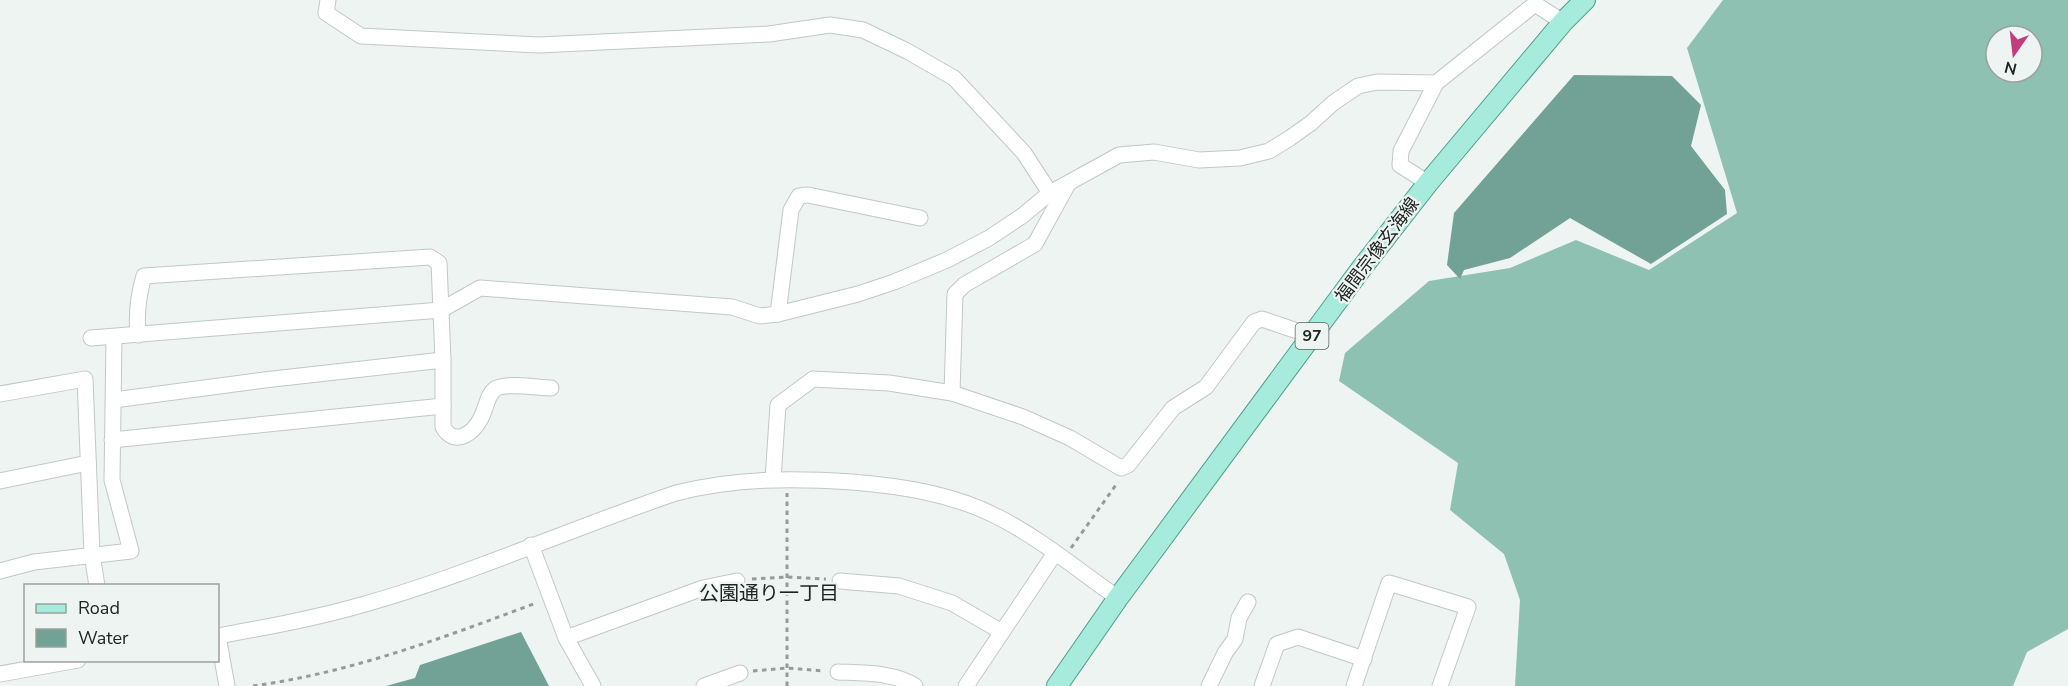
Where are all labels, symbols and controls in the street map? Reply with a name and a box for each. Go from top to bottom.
north arrow [1984,24,2044,84]
text: N [2002,55,2019,80]
street label: 福間宗像玄海線 [1330,192,1424,308]
road number: 97 [1296,323,1328,349]
district label: 公園通り一丁目 [699,580,839,607]
legend [24,584,219,662]
text: Road [78,596,120,620]
text: Water [78,626,129,650]

